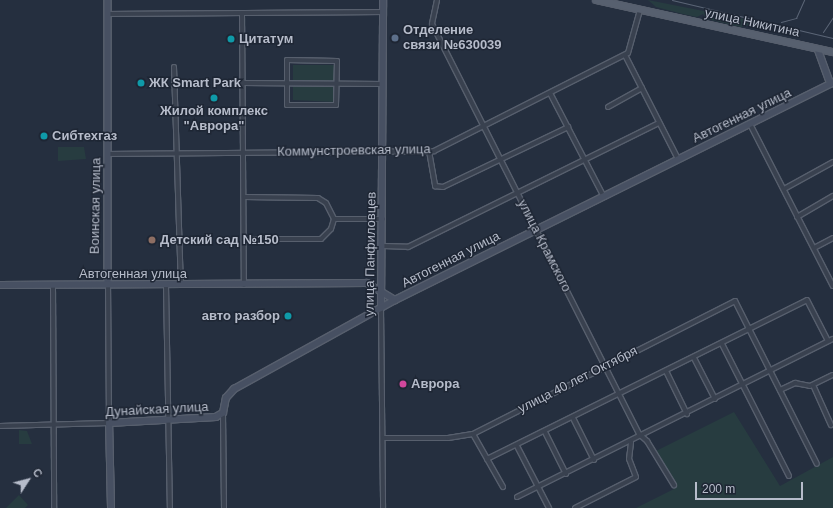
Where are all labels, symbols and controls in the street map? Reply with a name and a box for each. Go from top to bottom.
street label: улица Никитина [703,5,801,41]
place label: Отделение связи №630039 [403,23,502,54]
place label: Цитатум [239,31,293,47]
marker: Отделение связи №630039 [390,33,400,43]
marker: Цитатум [226,34,236,44]
place label: ЖК Smart Park [149,75,241,91]
marker: ЖК Smart Park [136,78,146,88]
street label: Автогенная улица [690,85,794,147]
marker: Жилой комплекс "Аврора" [209,93,219,103]
place label: Жилой комплекс "Аврора" [160,104,268,135]
place label: Сибтехгаз [52,128,117,144]
marker: Сибтехгаз [39,131,49,141]
street label: Коммунстроевская улица [277,142,431,160]
street label: Воинская улица [87,158,105,254]
street label: улица Панфиловцев [362,192,380,316]
street label: улица Крамского [514,197,574,295]
street label: Автогенная улица [399,229,503,291]
place label: Детский сад №150 [160,232,279,248]
marker: Детский сад №150 [147,235,157,245]
street label: Автогенная улица [79,266,187,282]
place label: авто разбор [202,308,280,324]
marker: авто разбор [283,311,293,321]
street label: улица 40 лет Октября [516,343,640,417]
place label: Аврора [411,376,459,392]
marker: Аврора [398,379,408,389]
street label: Дунайская улица [105,400,209,420]
north arrow [8,460,48,500]
text: С [31,466,45,480]
scale bar [697,474,805,500]
text: 200 m [702,482,735,496]

